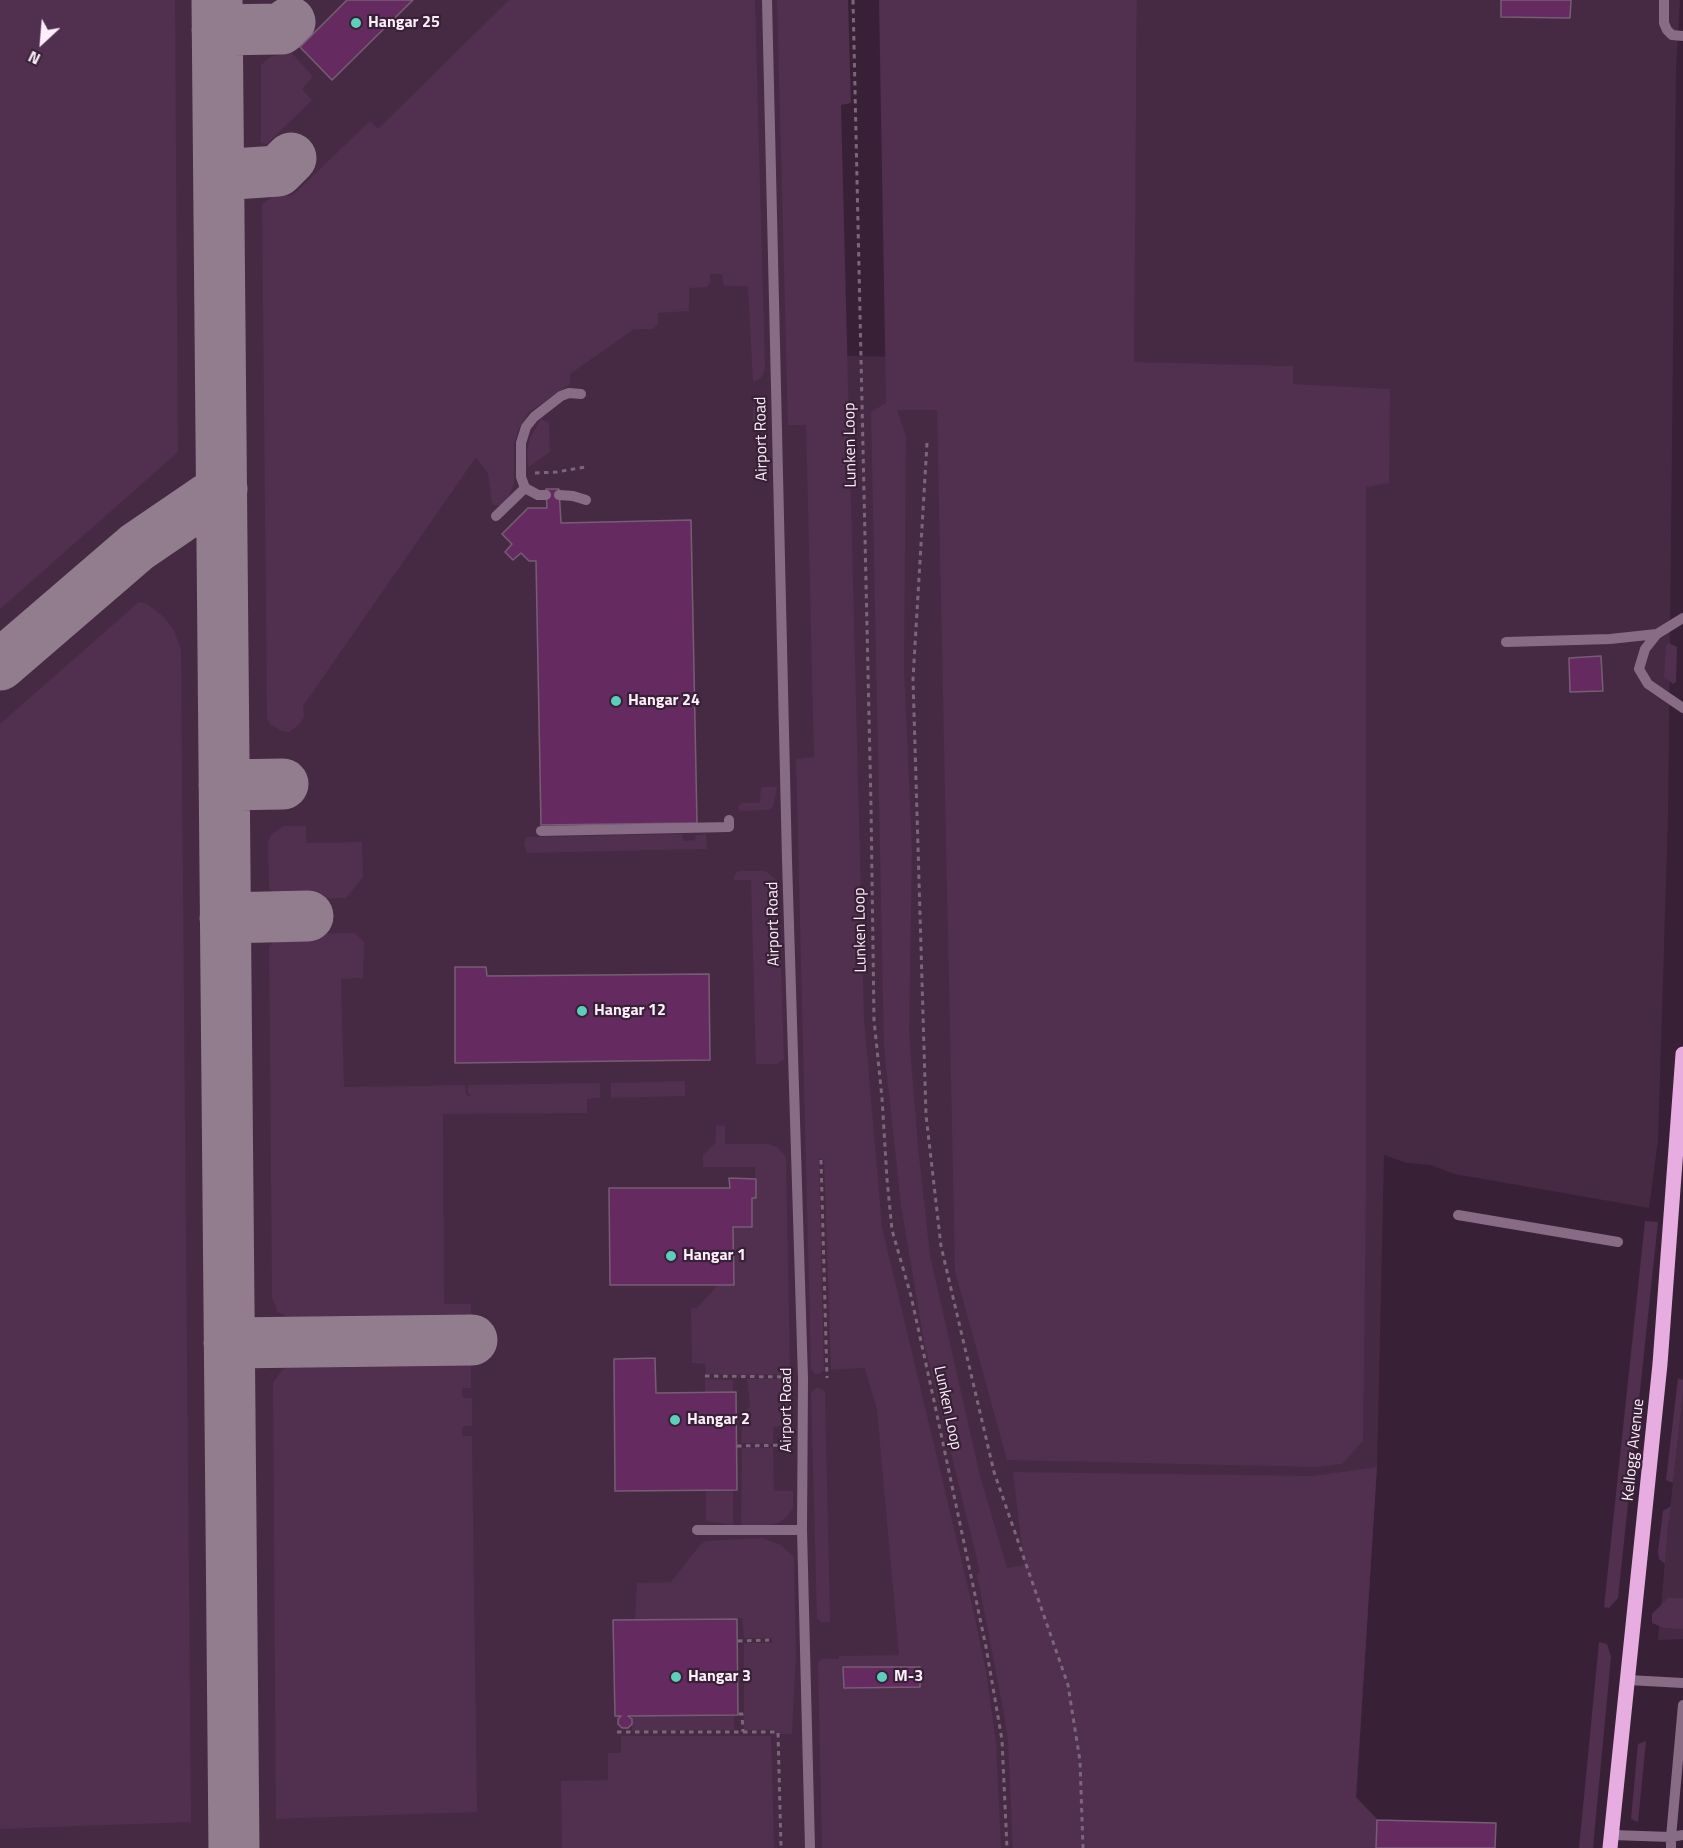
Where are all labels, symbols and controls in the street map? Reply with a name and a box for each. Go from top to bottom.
north arrow [12,12,72,72]
place label: Hangar 25 [368,13,440,33]
marker: Hangar 25 [349,16,363,30]
text: N [24,45,44,71]
street label: Airport Road [752,396,772,482]
street label: Lunken Loop [841,402,861,488]
place label: Hangar 24 [628,691,700,711]
marker: Hangar 24 [609,694,623,708]
street label: Airport Road [764,881,784,967]
street label: Lunken Loop [851,887,871,973]
place label: Hangar 12 [594,1001,666,1021]
marker: Hangar 12 [575,1004,589,1018]
place label: Hangar 1 [683,1246,746,1266]
marker: Hangar 1 [664,1249,678,1263]
street label: Lunken Loop [929,1364,965,1452]
street label: Airport Road [777,1368,797,1452]
street label: Kellogg Avenue [1619,1398,1649,1502]
place label: Hangar 2 [687,1410,750,1430]
marker: Hangar 2 [668,1413,682,1427]
place label: Hangar 3 [688,1667,751,1687]
place label: M-3 [894,1667,923,1687]
marker: Hangar 3 [669,1670,683,1684]
marker: M-3 [875,1670,889,1684]

